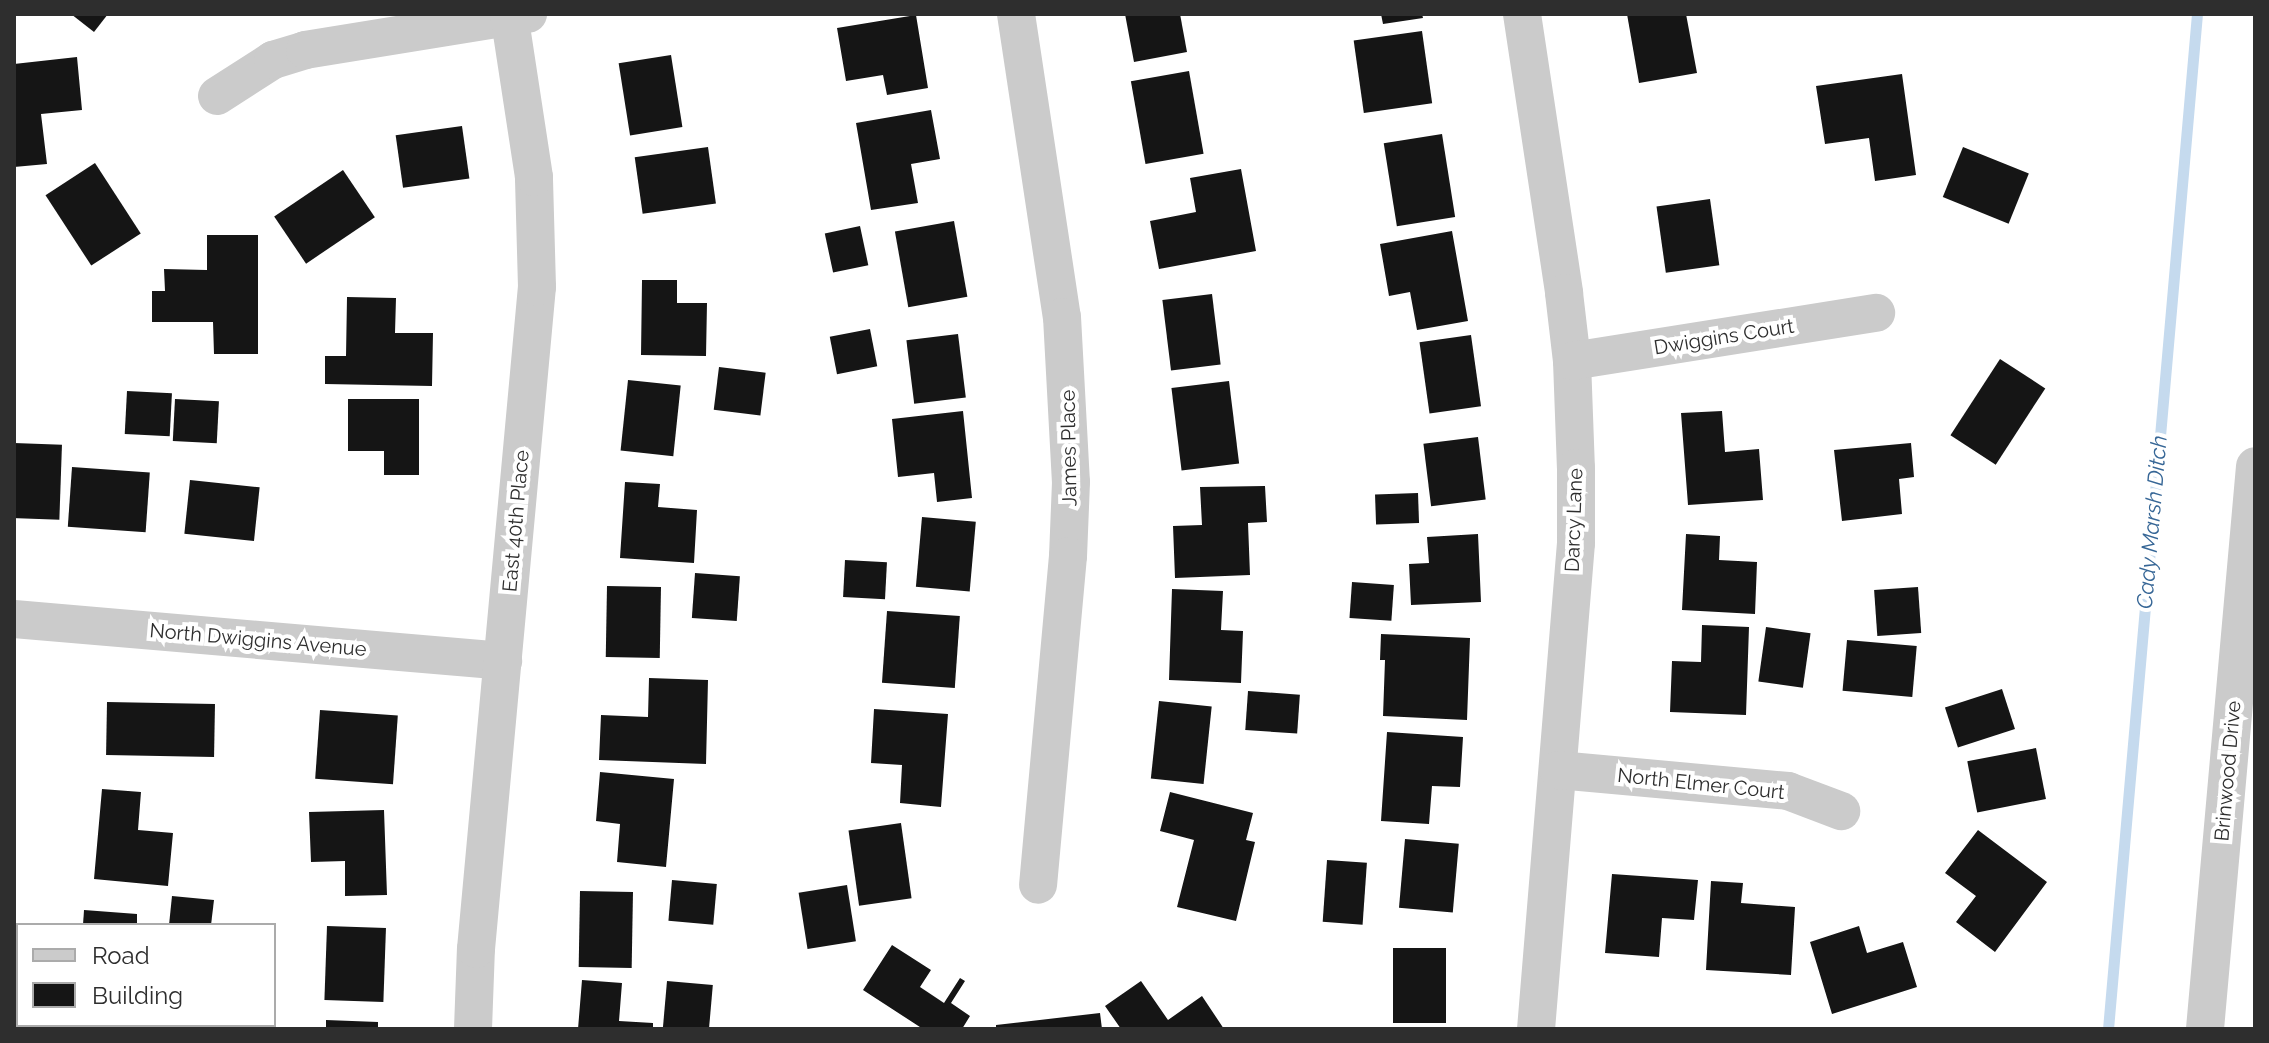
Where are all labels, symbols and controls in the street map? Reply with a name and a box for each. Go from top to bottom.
street label: Dwiggins Court [1652,314,1796,360]
street label: James Place [1056,389,1082,507]
water label: Cady Marsh Ditch [2131,434,2173,610]
street label: East 40th Place [498,449,534,593]
street label: Darcy Lane [1560,467,1588,573]
street label: North Dwiggins Avenue [148,619,368,661]
street label: Brinwood Drive [2210,700,2246,842]
street label: North Elmer Court [1616,763,1786,805]
legend [16,923,276,1027]
text: Road [92,941,150,970]
text: Building [92,981,183,1010]

